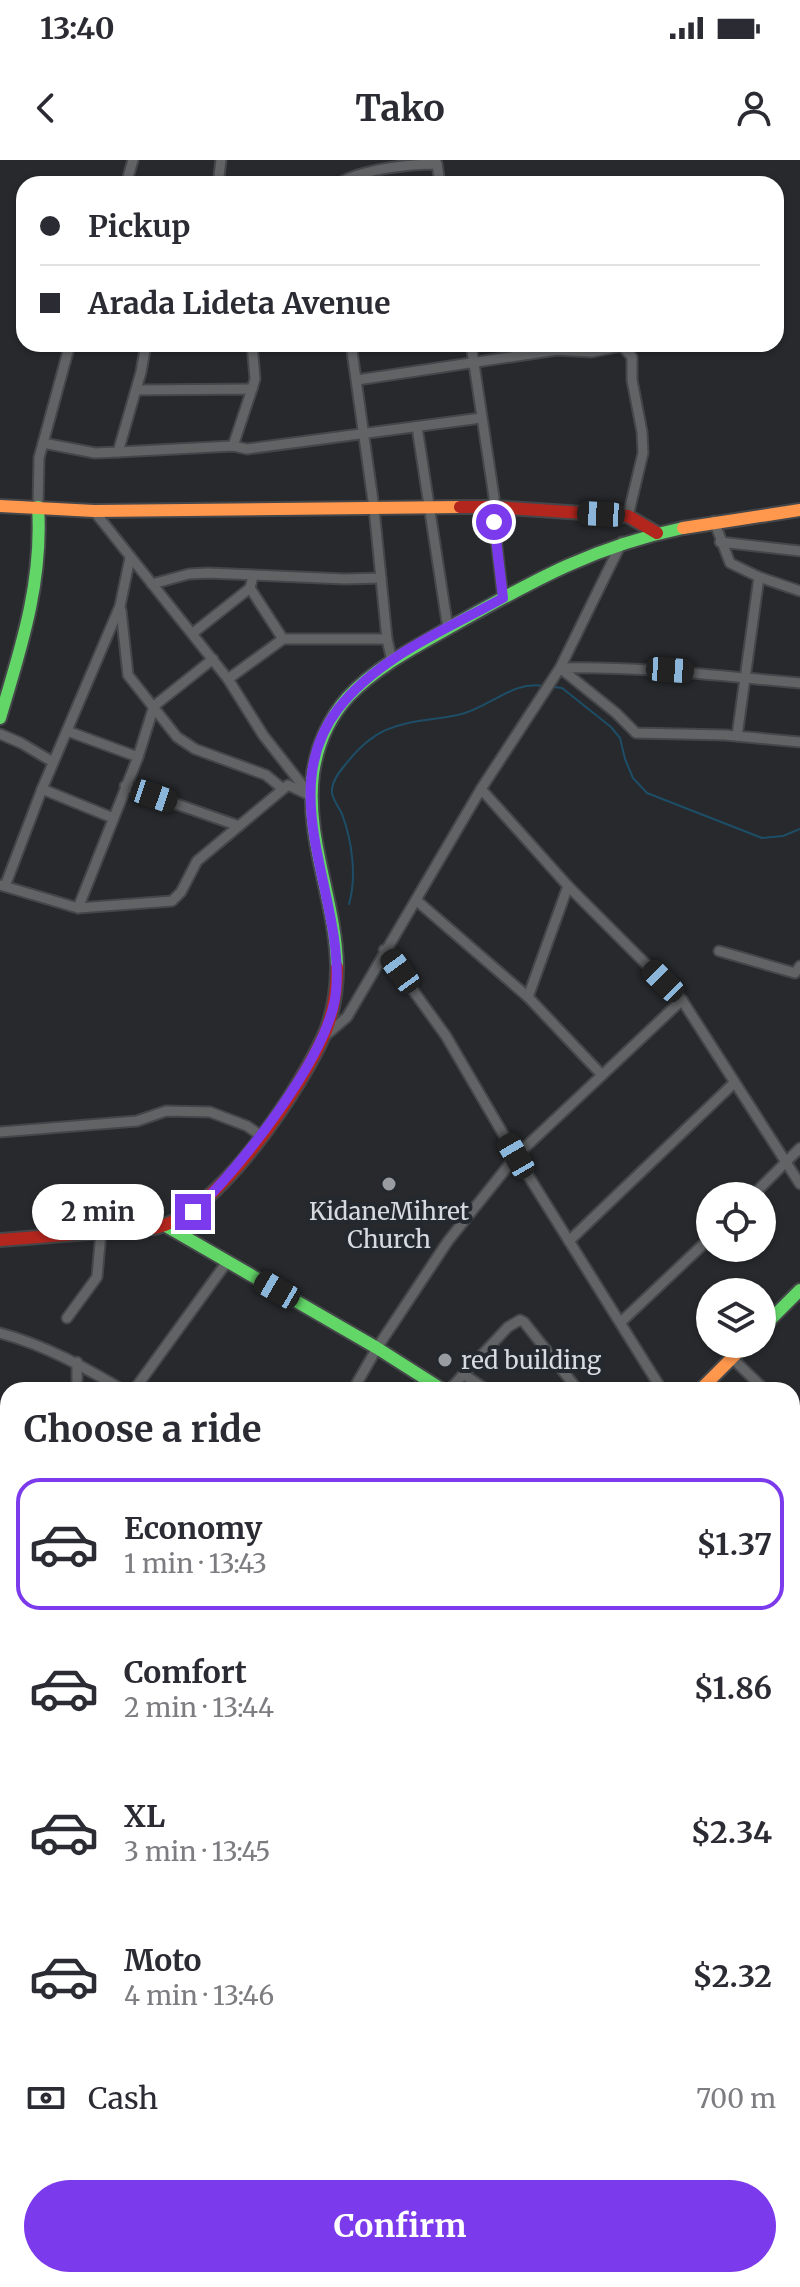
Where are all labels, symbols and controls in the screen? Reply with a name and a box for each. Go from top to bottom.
text: 13:40 [40,9,115,47]
icon: back [24,86,68,130]
text: Tako [355,86,445,131]
icon: person [732,86,776,130]
text: Pickup [88,207,190,245]
text: Arada Lideta Avenue [88,284,390,322]
car [576,501,626,527]
route start [476,504,512,540]
car [645,656,695,684]
car [127,777,181,815]
car [376,945,424,997]
car [638,956,688,1006]
car [494,1129,538,1183]
marker: KidaneMihret Church [380,1175,398,1193]
map controls [696,1182,776,1358]
button: locate [696,1182,776,1262]
callout: 2 min [33,1184,165,1240]
route end [175,1194,211,1230]
text: 2 min [61,1195,135,1228]
place label: KidaneMihret Church [309,1196,470,1255]
car [250,1268,304,1312]
button: layers [696,1278,776,1358]
place label: red building [461,1345,602,1376]
marker: red building [436,1351,454,1369]
text: Choose a ride [24,1407,261,1452]
icon: car [28,1508,100,1580]
text: Economy [124,1509,262,1547]
text: $1.37 [697,1525,772,1563]
text: 1 min · 13:43 [124,1547,267,1580]
icon: car [28,1652,100,1724]
text: Comfort [124,1653,247,1691]
text: $1.86 [694,1669,772,1707]
text: 2 min · 13:44 [124,1691,274,1724]
icon: car [28,1796,100,1868]
text: XL [124,1797,165,1835]
text: $2.34 [691,1813,772,1851]
text: 3 min · 13:45 [124,1835,270,1868]
icon: car [28,1940,100,2012]
text: Moto [124,1941,202,1979]
text: $2.32 [693,1957,772,1995]
text: 4 min · 13:46 [124,1979,274,2012]
icon: cash [24,2076,68,2120]
text: Cash [88,2079,158,2117]
text: 700 m [696,2082,776,2115]
button: Confirm [24,2180,776,2272]

